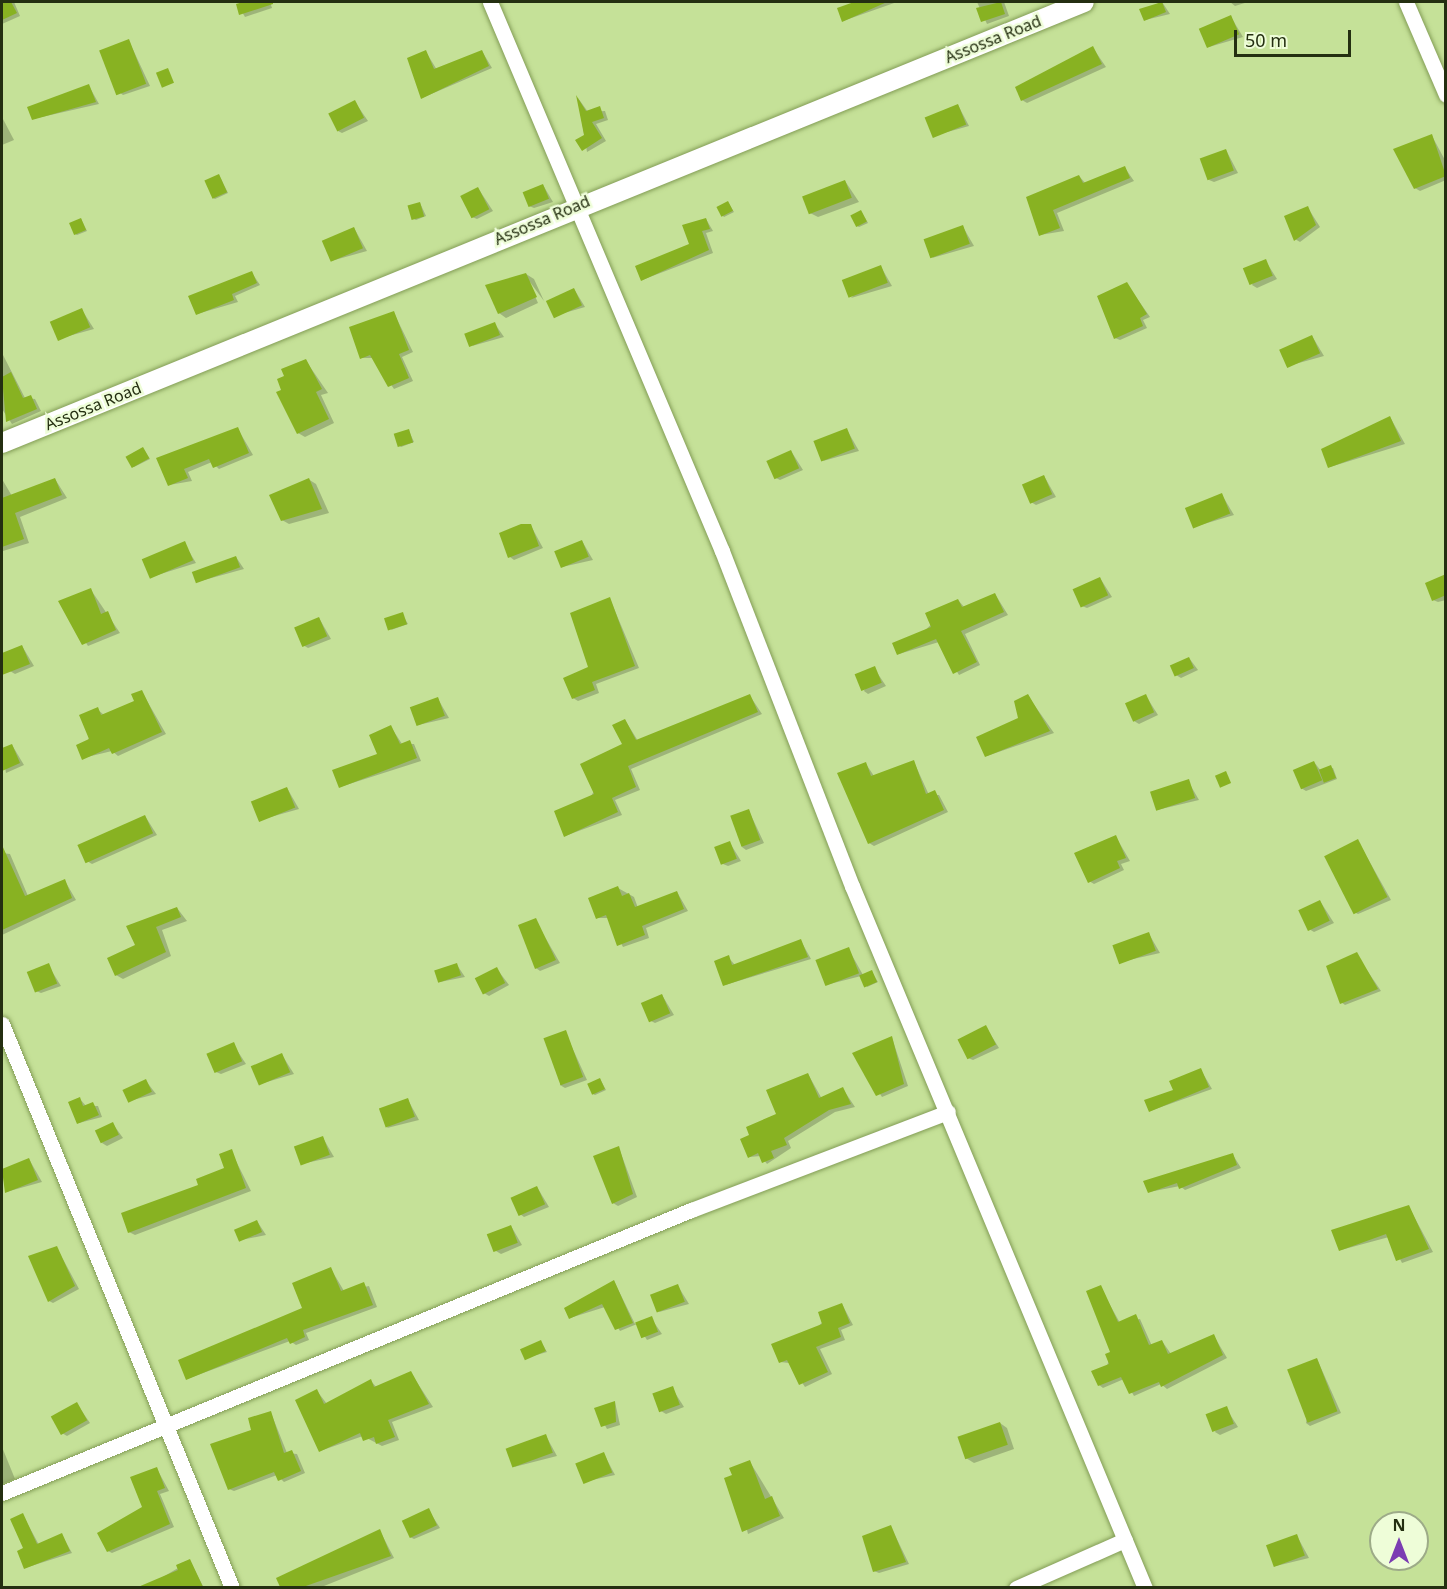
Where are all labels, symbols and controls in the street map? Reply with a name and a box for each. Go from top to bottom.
street label: Assossa Road [942,11,1044,67]
scale bar [1237,18,1354,56]
text: 50 m [1245,28,1287,52]
street label: Assossa Road [491,191,593,249]
street label: Assossa Road [42,378,144,434]
north arrow [1369,1511,1429,1571]
text: N [1392,1514,1406,1536]

